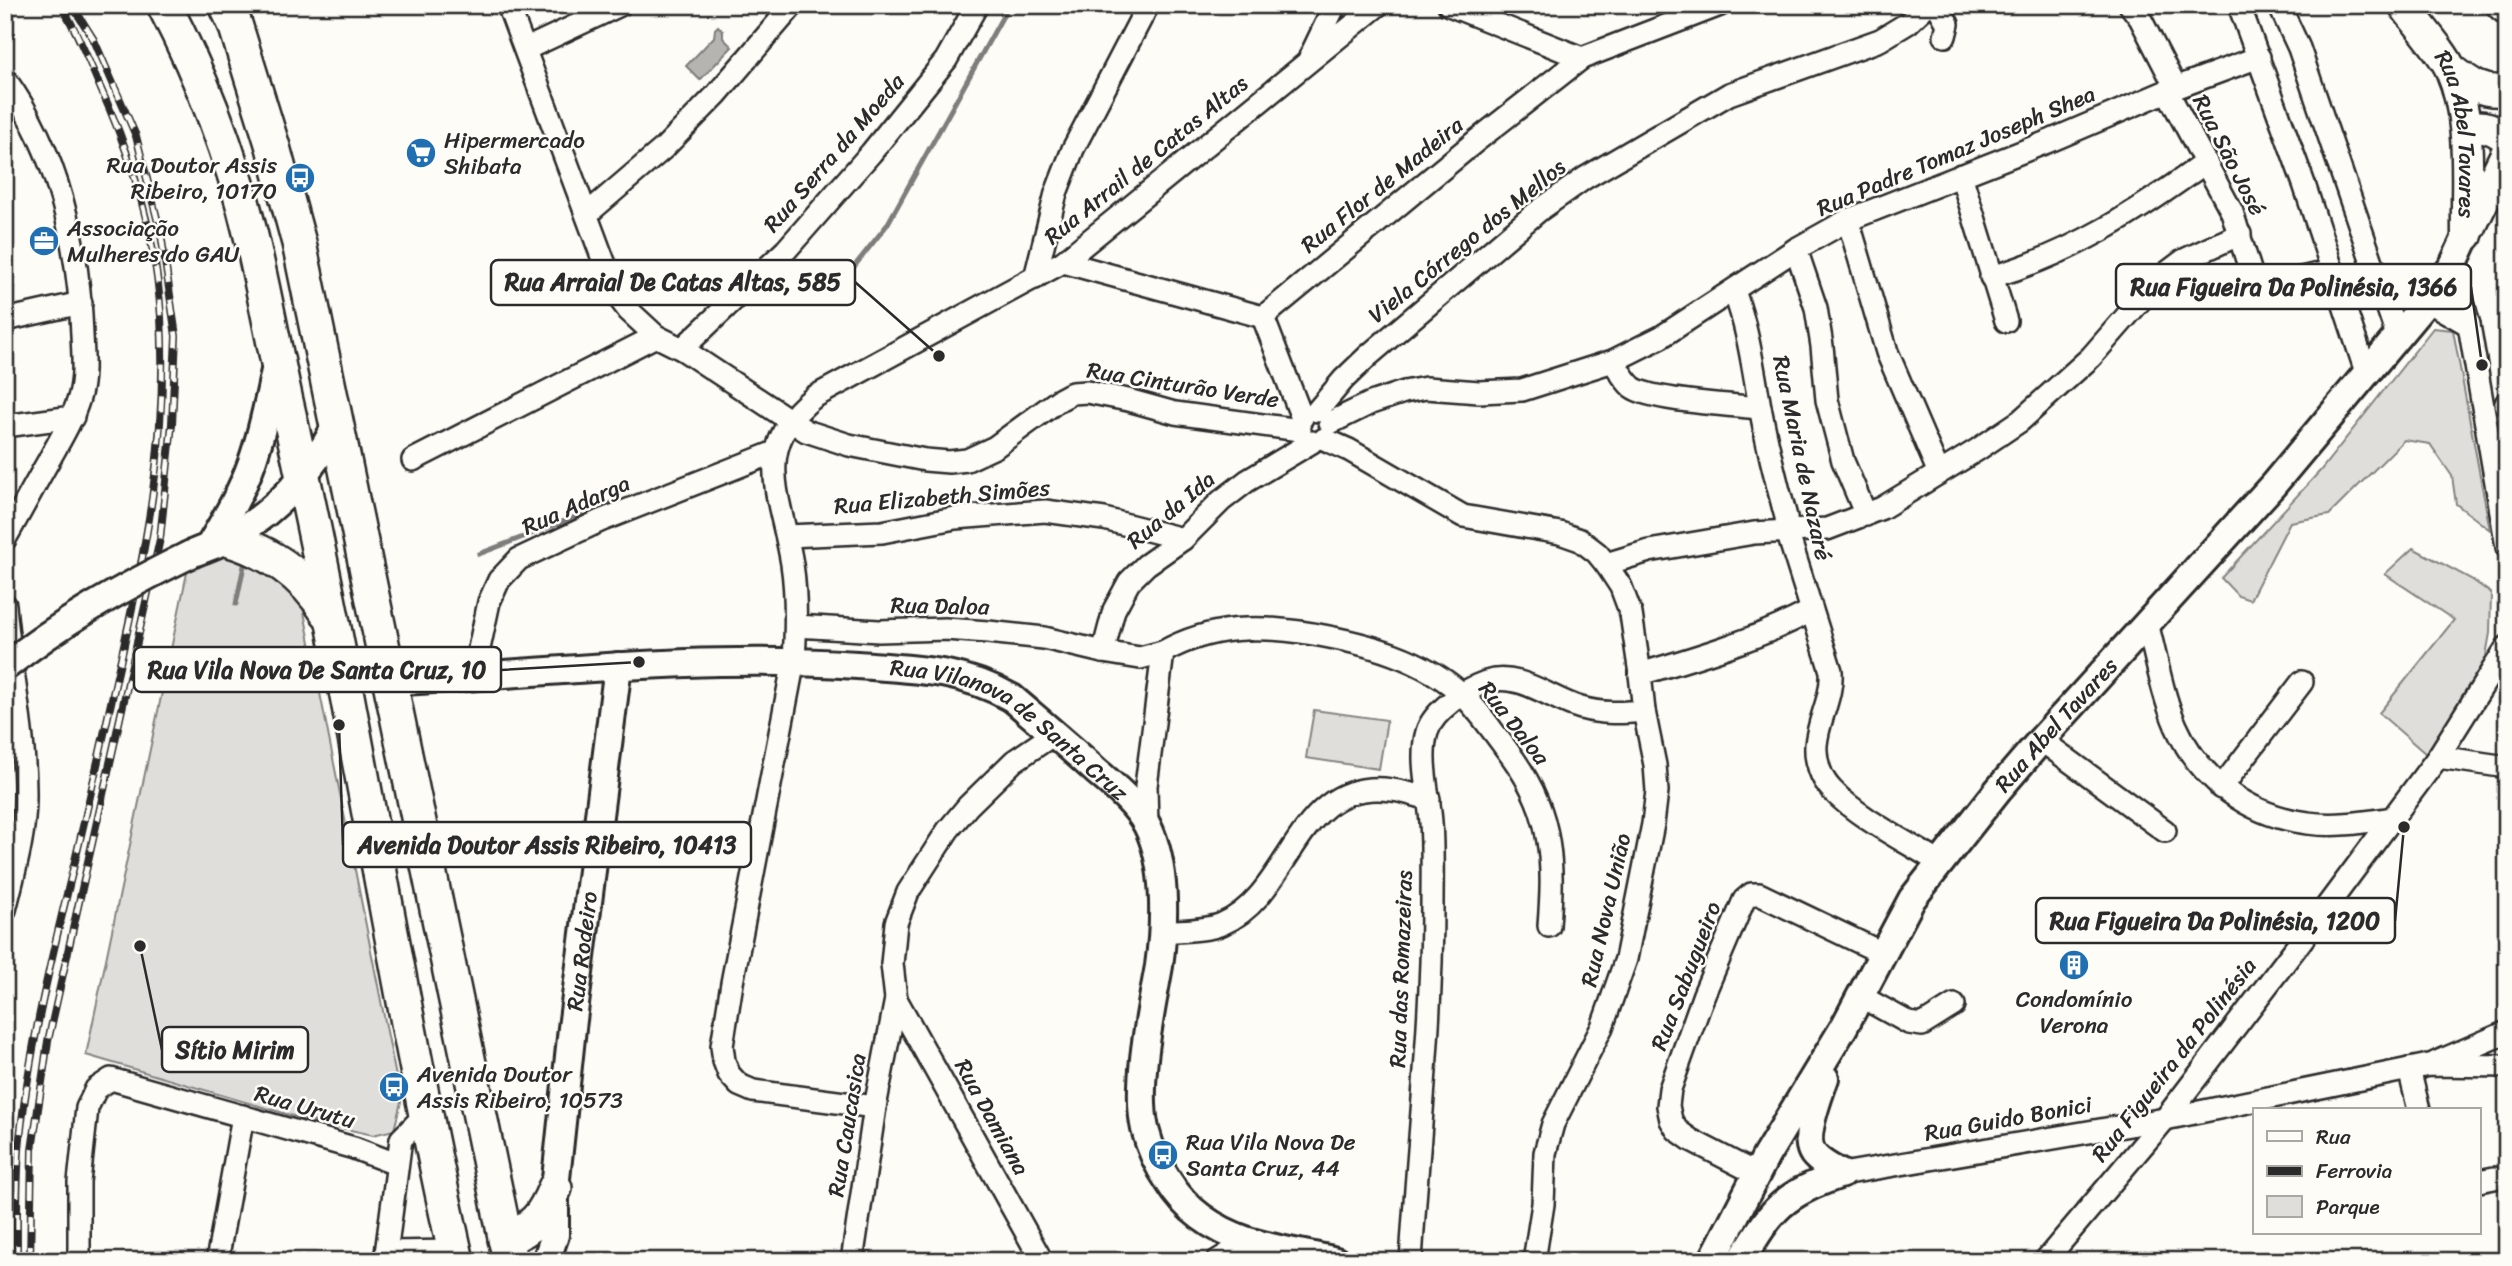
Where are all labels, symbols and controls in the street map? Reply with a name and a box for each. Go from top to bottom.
street label: Rua Abel Tavares [2423,41,2488,219]
street label: Rua Serra da Moeda [753,63,916,242]
street label: Rua Arrail de Catas Altas [1035,64,1258,256]
street label: Rua Padre Tomaz Joseph Shea [1810,74,2102,228]
street label: Rua São José [2181,87,2277,223]
street label: Rua Flor de Madeira [1291,106,1473,264]
place label: Hipermercado Shibata [444,120,585,187]
supermarket icon: Hipermercado Shibata [404,136,438,170]
place label: Rua Doutor Assis Ribeiro, 10170 [107,145,277,212]
street label: Viela Córrego dos Mellos [1359,147,1576,334]
bus stop icon: Rua Doutor Assis Ribeiro, 10170 [283,161,317,195]
place label: Associação Mulheres do GAU [66,208,240,275]
office icon: Associação Mulheres do GAU [27,224,61,258]
callout: Rua Arraial De Catas Altas, 585 [491,260,855,305]
text: Rua Arraial De Catas Altas, 585 [504,261,842,303]
callout: Rua Figueira Da Polinésia, 1366 [2116,264,2471,309]
text: Rua Figueira Da Polinésia, 1366 [2130,266,2457,308]
street label: Rua Cinturão Verde [1084,350,1282,420]
street label: Rua Maria de Nazaré [1760,352,1844,565]
street label: Rua da Ida [1117,460,1225,560]
street label: Rua Adarga [515,463,637,547]
street label: Rua Elizabeth Simões [832,467,1052,527]
street label: Rua Daloa [890,585,990,627]
callout: Rua Vila Nova De Santa Cruz, 10 [134,647,501,692]
street label: Rua Vilanova de Santa Cruz [888,647,1140,812]
street label: Rua Abel Tavares [1984,647,2128,802]
text: Rua Vila Nova De Santa Cruz, 10 [147,649,486,691]
street label: Rua Daloa [1467,671,1561,775]
callout: Avenida Doutor Assis Ribeiro, 10413 [343,822,751,867]
text: Avenida Doutor Assis Ribeiro, 10413 [357,824,737,866]
street label: Rua Nova União [1568,829,1644,991]
street label: Rua das Romazeiras [1377,869,1425,1068]
street label: Rua Rodeiro [554,889,610,1013]
street label: Rua Sabugueiro [1639,895,1733,1057]
callout: Rua Figueira Da Polinésia, 1200 [2036,898,2395,943]
text: Rua Figueira Da Polinésia, 1200 [2049,900,2380,942]
building icon: Condomínio Verona [2057,948,2091,982]
street label: Rua Figueira da Polinésia [2081,948,2268,1172]
place label: Condomínio Verona [2016,979,2133,1046]
callout: Sítio Mirim [162,1027,308,1072]
text: Sítio Mirim [174,1029,295,1071]
street label: Rua Caucasica [815,1050,879,1200]
street label: Rua Damiana [943,1051,1041,1184]
place label: Avenida Doutor Assis Ribeiro, 10573 [416,1054,623,1121]
bus stop icon: Avenida Doutor Assis Ribeiro, 10573 [377,1070,411,1104]
street label: Rua Urutu [250,1073,361,1141]
street label: Rua Guido Bonici [1921,1084,2096,1154]
legend [2253,1108,2480,1234]
text: Rua [2316,1118,2351,1156]
place label: Rua Vila Nova De Santa Cruz, 44 [1186,1122,1356,1189]
bus stop icon: Rua Vila Nova De Santa Cruz, 44 [1146,1138,1180,1172]
text: Ferrovia [2316,1152,2393,1190]
text: Parque [2316,1188,2380,1226]

